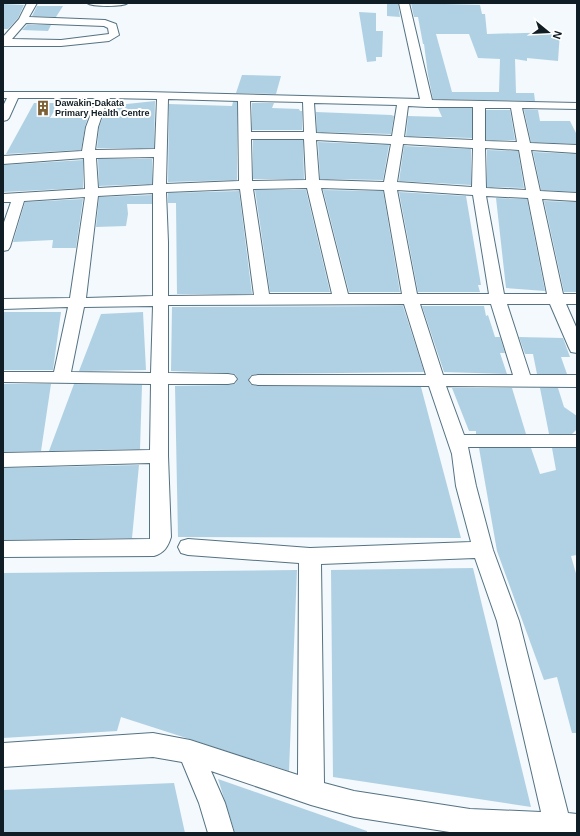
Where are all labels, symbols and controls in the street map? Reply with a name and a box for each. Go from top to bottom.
north arrow [528,12,568,52]
text: N [551,29,564,41]
place label: Dawakin-Dakata Primary Health Centre [55,98,150,118]
building icon: Dawakin-Dakata Primary Health Centre [34,99,52,117]

